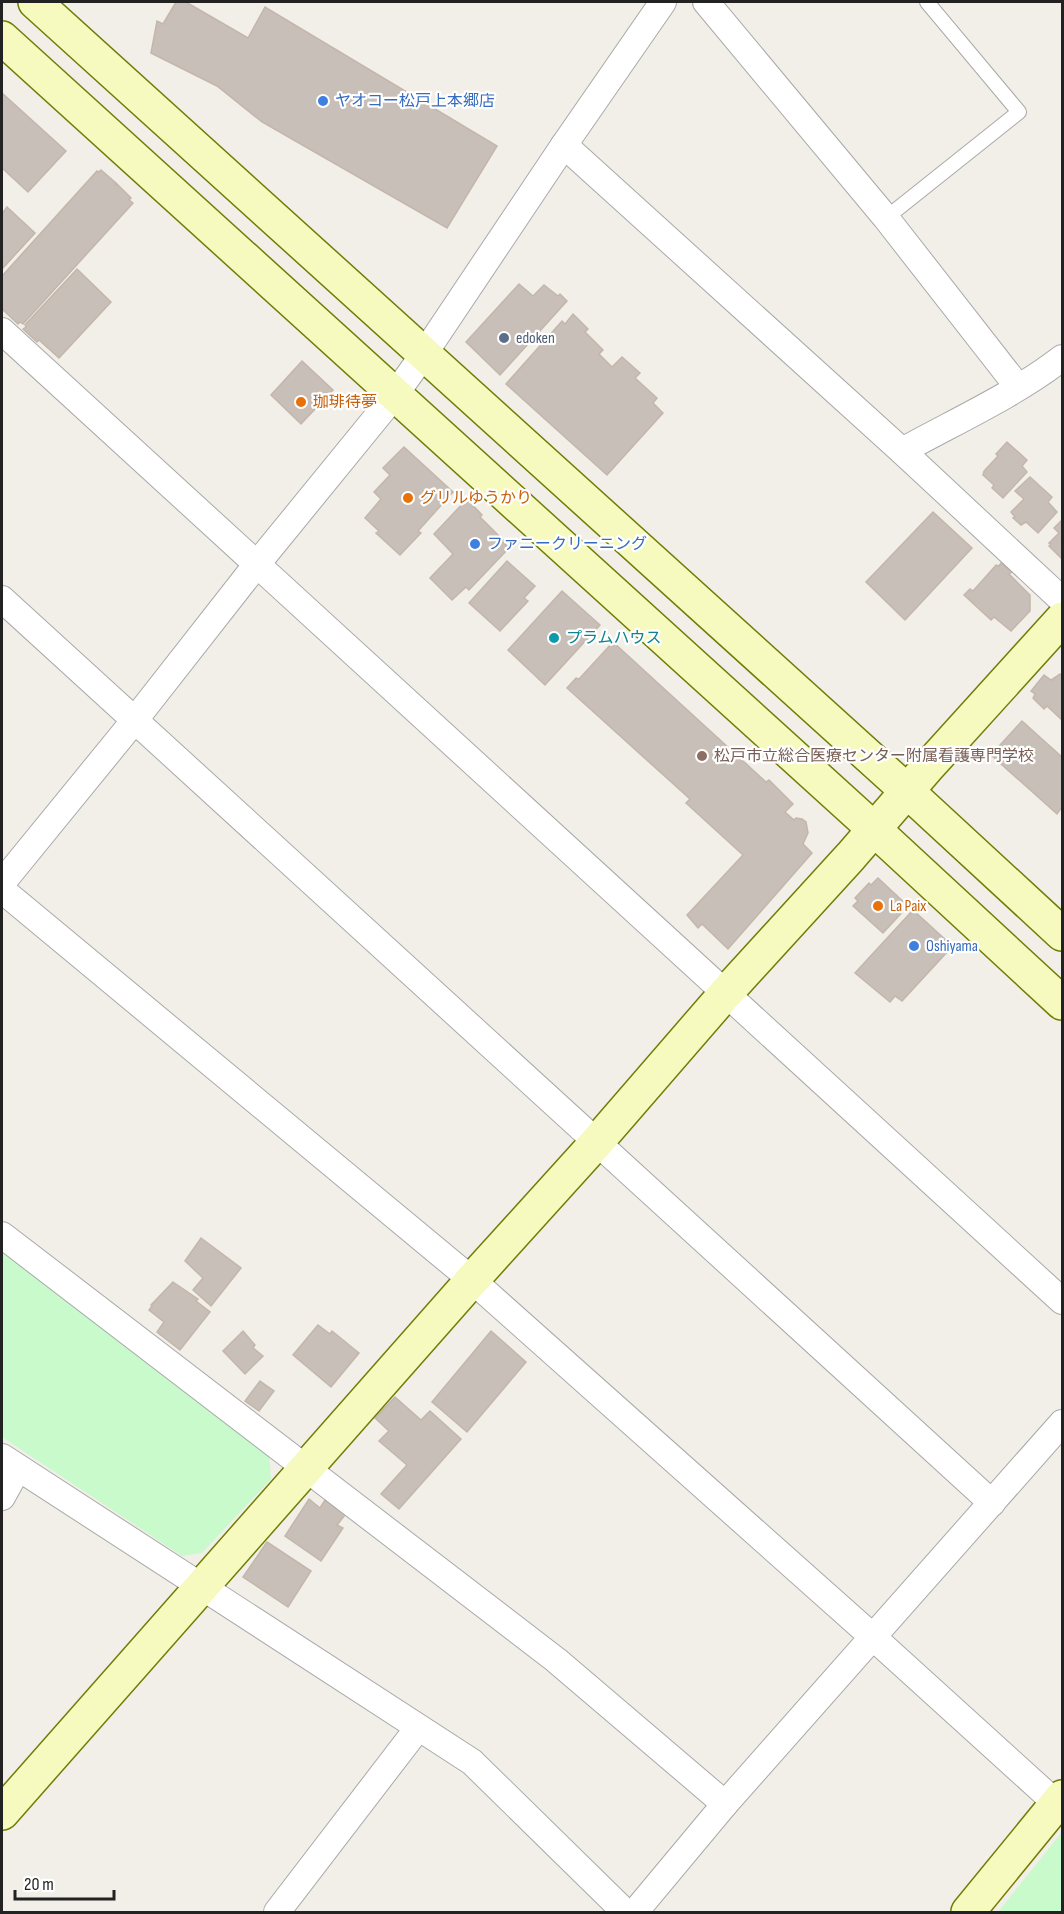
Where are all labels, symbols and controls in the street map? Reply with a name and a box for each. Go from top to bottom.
place label: ヤオコー松戸上本郷店 [335,92,495,111]
marker: ヤオコー松戸上本郷店 [316,94,330,108]
place label: edoken [516,329,555,348]
marker: edoken [497,331,511,345]
place label: 珈琲待夢 [313,393,377,412]
marker: 珈琲待夢 [294,395,308,409]
place label: グリルゆうかり [420,489,532,508]
marker: グリルゆうかり [401,491,415,505]
place label: ファニークリーニング [487,535,647,554]
marker: ファニークリーニング [468,537,482,551]
place label: プラムハウス [566,629,662,648]
marker: プラムハウス [547,631,561,645]
place label: 松戸市立総合医療センター附属看護専門学校 [714,747,1034,766]
marker: 松戸市立総合医療センター附属看護専門学校 [695,749,709,763]
place label: La Paix [890,897,926,916]
marker: La Paix [871,899,885,913]
place label: Oshiyama [926,937,978,956]
marker: Oshiyama [907,939,921,953]
scale bar [15,1863,114,1901]
text: 20 m [24,1874,54,1895]

